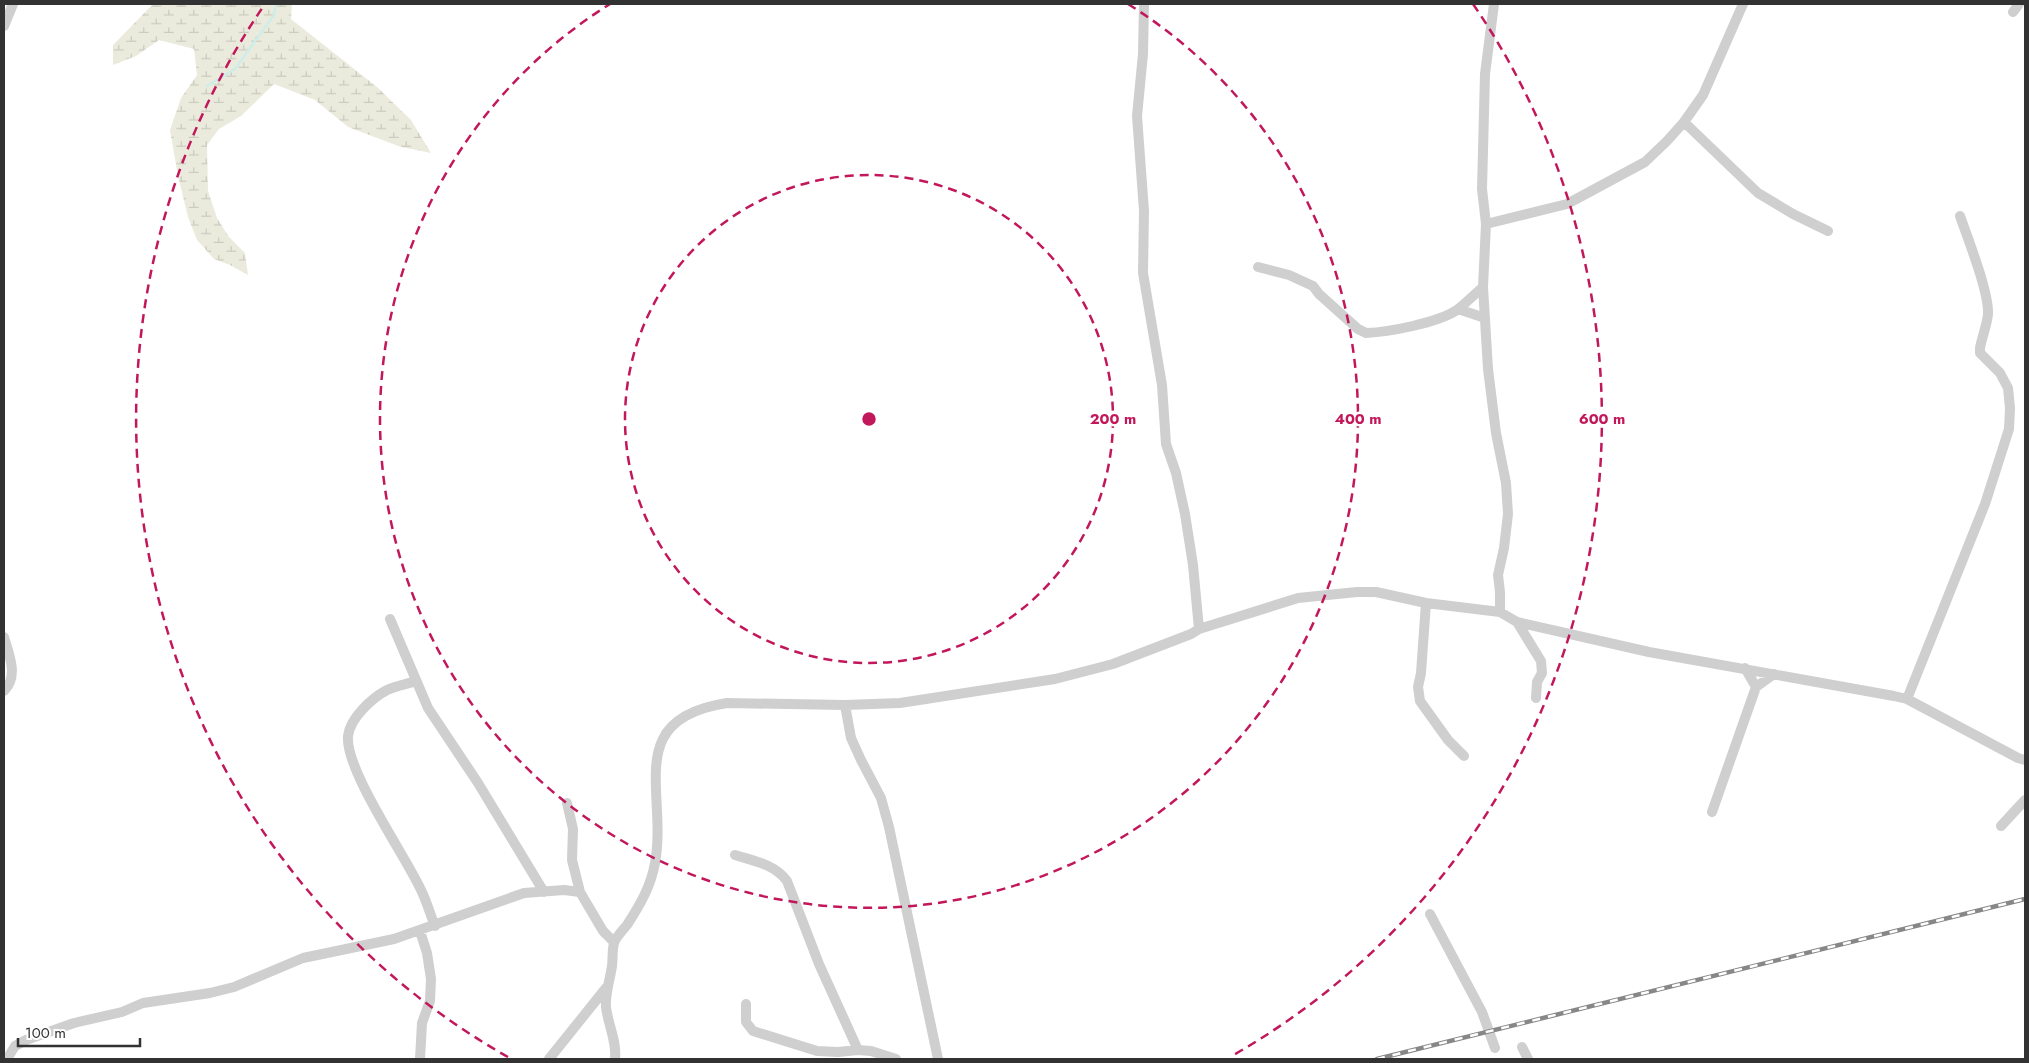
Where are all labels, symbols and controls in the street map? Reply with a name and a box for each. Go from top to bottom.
text: 200 m [1090,408,1136,430]
text: 400 m [1334,408,1382,430]
text: 600 m [1579,408,1625,430]
centre of rings [860,410,878,428]
scale bar [18,1016,140,1048]
text: 100 m [25,1022,66,1044]

